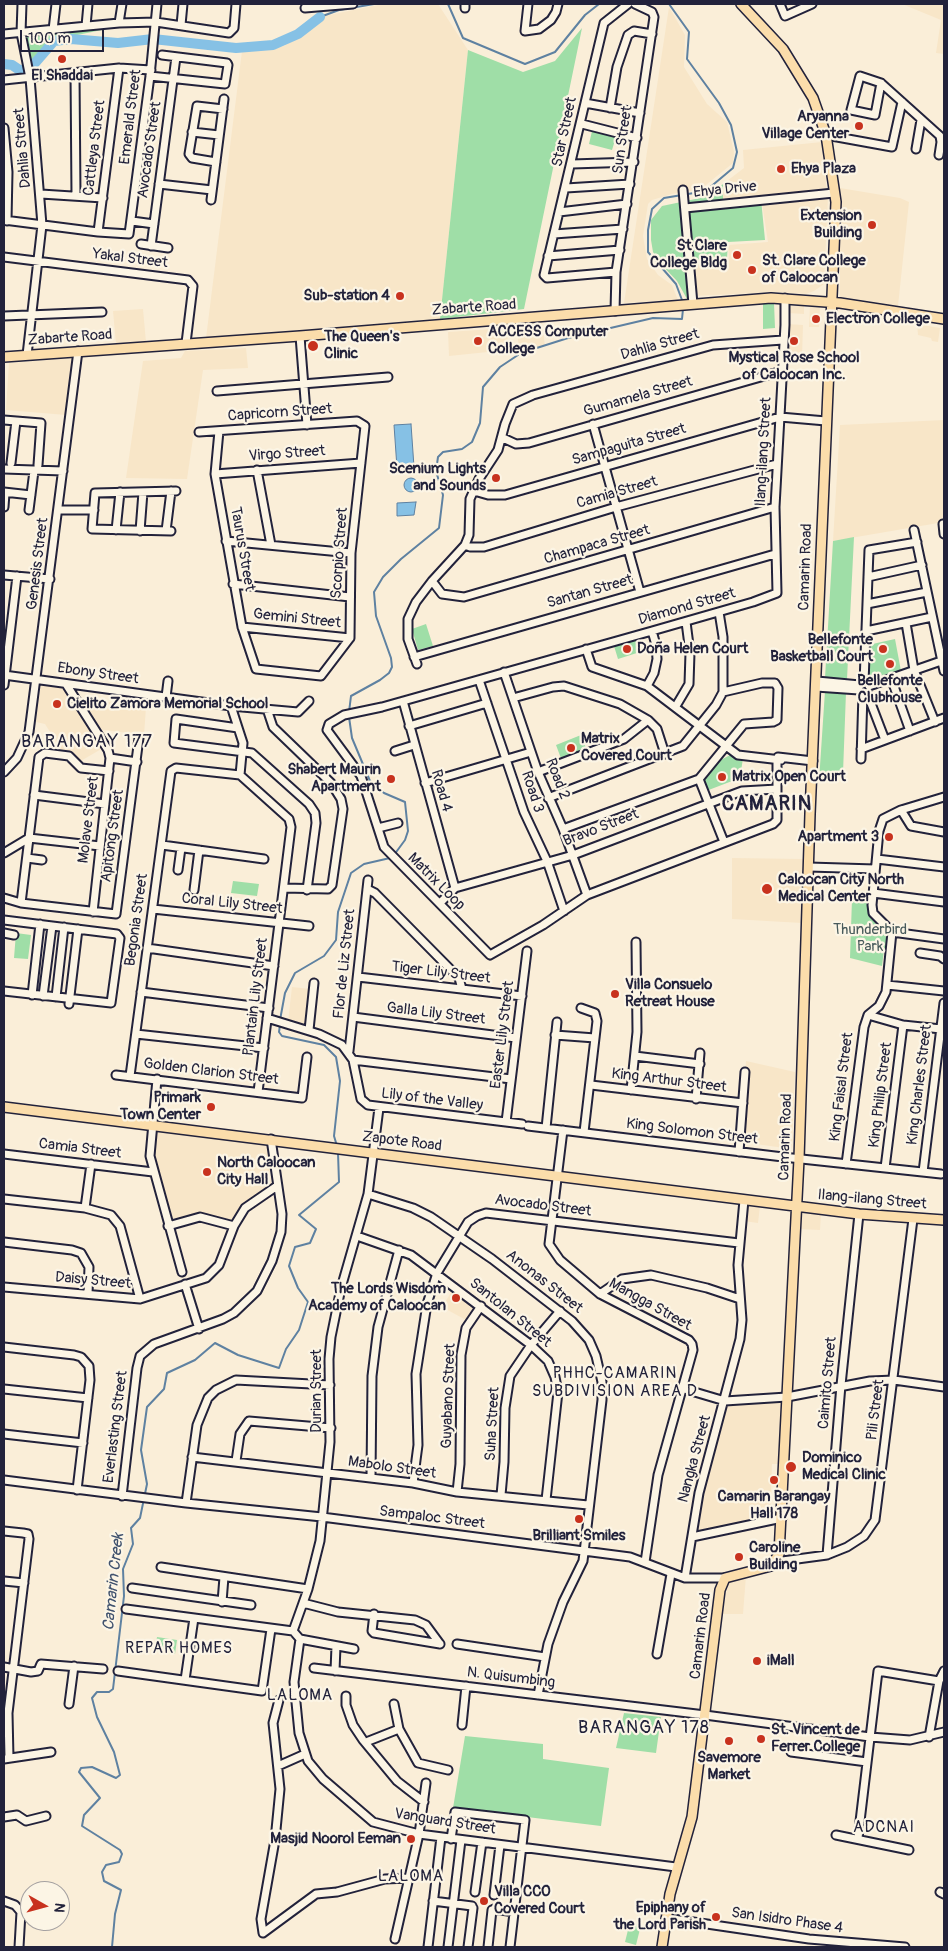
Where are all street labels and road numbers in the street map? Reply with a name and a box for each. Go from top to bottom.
street label: Emerald Street [116,68,146,166]
street label: Star Street [549,95,581,169]
street label: Cattleya Street [80,99,110,197]
street label: Avocado Street [134,101,166,199]
street label: Sun Street [609,105,637,175]
street label: Dahlia Street [11,107,35,189]
street label: Ehya Drive [692,178,758,202]
street label: Yakal Street [91,245,169,273]
street label: Zabarte Road [431,296,517,320]
street label: Dahlia Street [619,325,701,365]
street label: Zabarte Road [27,326,113,350]
street label: Gumamela Street [581,373,695,421]
street label: Ilang-ilang Street [752,397,776,507]
street label: Capricorn Street [227,400,333,426]
street label: Sampaguita Street [570,420,688,470]
street label: Virgo Street [248,442,326,466]
street label: Camia Street [575,473,659,513]
street label: Taurus Street [226,505,258,593]
street label: Scorpio Street [328,507,352,599]
street label: Genesis Street [23,517,53,611]
street label: Champaca Street [542,521,652,569]
street label: Camarin Road [795,523,817,611]
street label: Santan Street [545,571,635,613]
street label: Diamond Street [636,585,738,629]
street label: Gemini Street [252,605,342,633]
street label: Ebony Street [56,659,140,689]
street label: Road 2 [541,756,573,802]
street label: Road 4 [426,768,456,814]
street label: Road 3 [517,769,547,815]
street label: Molave Street [75,775,103,865]
street label: Apitong Street [98,788,128,884]
street label: Bravo Street [561,805,641,851]
street label: Matrix Loop [403,849,469,915]
street label: Begonia Street [122,872,152,968]
street label: Coral Lily Street [181,890,283,918]
street label: Flor de Liz Street [330,908,360,1020]
street label: Plantain Lily Street [240,937,272,1057]
street label: Tiger Lily Street [390,958,492,988]
street label: Easter Lily Street [487,980,519,1090]
street label: Galla Lily Street [386,999,486,1029]
street label: King Charles Street [904,1024,936,1146]
street label: King Faisal Street [826,1031,858,1143]
street label: King Philip Street [866,1041,896,1149]
street label: Golden Clarion Street [142,1055,280,1089]
street label: King Arthur Street [610,1065,728,1097]
street label: Lily of the Valley [380,1085,484,1115]
street label: Camarin Road [775,1093,797,1181]
street label: King Solomon Street [625,1115,759,1149]
street label: Zapote Road [361,1128,443,1156]
street label: Camia Street [38,1135,122,1163]
street label: Ilang-ilang Street [817,1186,927,1214]
street label: Avocado Street [494,1191,592,1221]
street label: Anonas Street [502,1246,586,1318]
street label: Daisy Street [54,1269,132,1293]
street label: Santolan Street [465,1274,555,1352]
street label: Mangga Street [605,1275,695,1335]
street label: Caimito Street [815,1336,841,1430]
street label: Guyabano Street [438,1343,460,1449]
street label: Durian Street [308,1349,326,1433]
street label: Everlasting Street [100,1370,132,1484]
street label: Pili Street [863,1379,889,1441]
street label: Suha Street [482,1386,504,1462]
street label: Nangka Street [675,1413,715,1505]
street label: Mabolo Street [347,1453,437,1483]
street label: Sampaloc Street [378,1503,486,1533]
street label: Camarin Road [687,1592,715,1680]
street label: N. Quisumbing [466,1664,556,1692]
street label: Vanguard Street [393,1805,497,1839]
street label: San Isidro Phase 4 [730,1904,844,1938]

